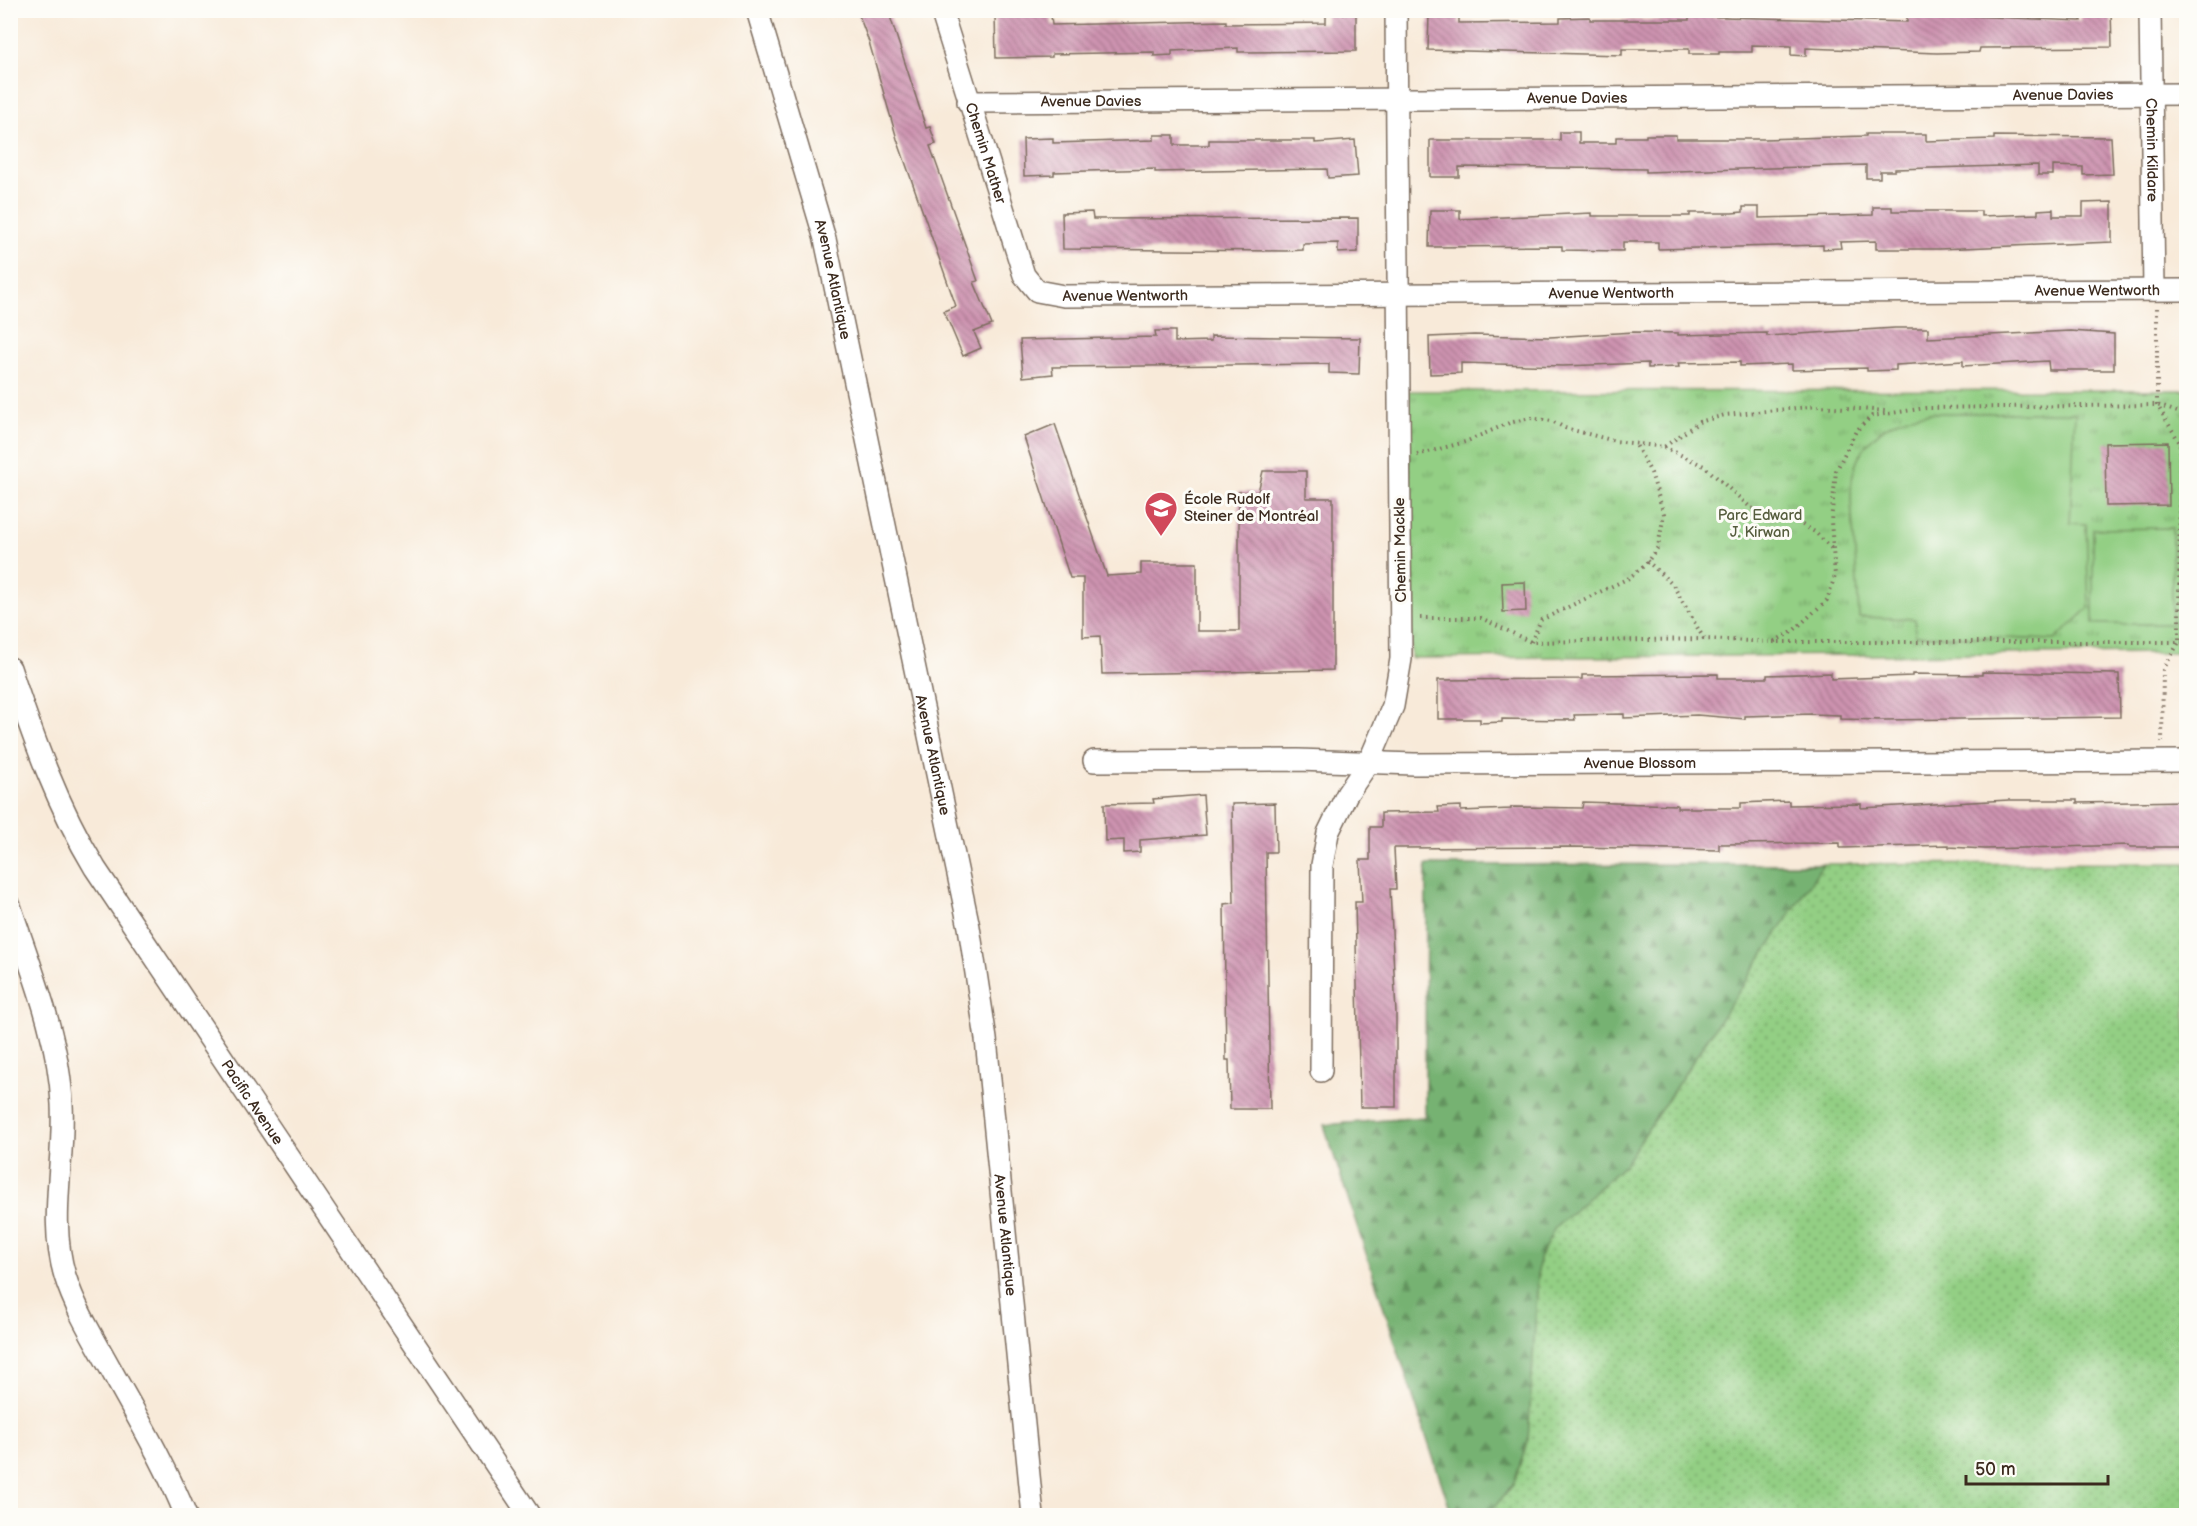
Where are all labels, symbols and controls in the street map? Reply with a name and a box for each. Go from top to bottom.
street label: Avenue Davies [2013,85,2114,105]
street label: Avenue Davies [1527,89,1628,108]
street label: Avenue Davies [1041,92,1142,112]
street label: Chemin Kildare [2141,98,2162,202]
street label: Chemin Mather [961,100,1010,207]
street label: Avenue Atlantique [810,217,855,341]
street label: Avenue Wentworth [2034,281,2160,301]
street label: Avenue Wentworth [1548,284,1674,303]
street label: Avenue Wentworth [1062,286,1188,306]
school or university icon: École Rudolf Steiner de Montréal [1143,490,1179,537]
place label: École Rudolf Steiner de Montréal [1184,490,1319,526]
street label: Chemin Mackle [1390,497,1411,603]
park label: Parc Edward J. Kirwan [1718,506,1802,542]
street label: Avenue Atlantique [911,693,954,817]
street label: Avenue Blossom [1584,754,1696,773]
street label: Pacific Avenue [217,1056,287,1149]
street label: Avenue Atlantique [989,1173,1020,1297]
scale bar [1966,1448,2108,1486]
text: 50 m [1975,1459,2016,1480]

